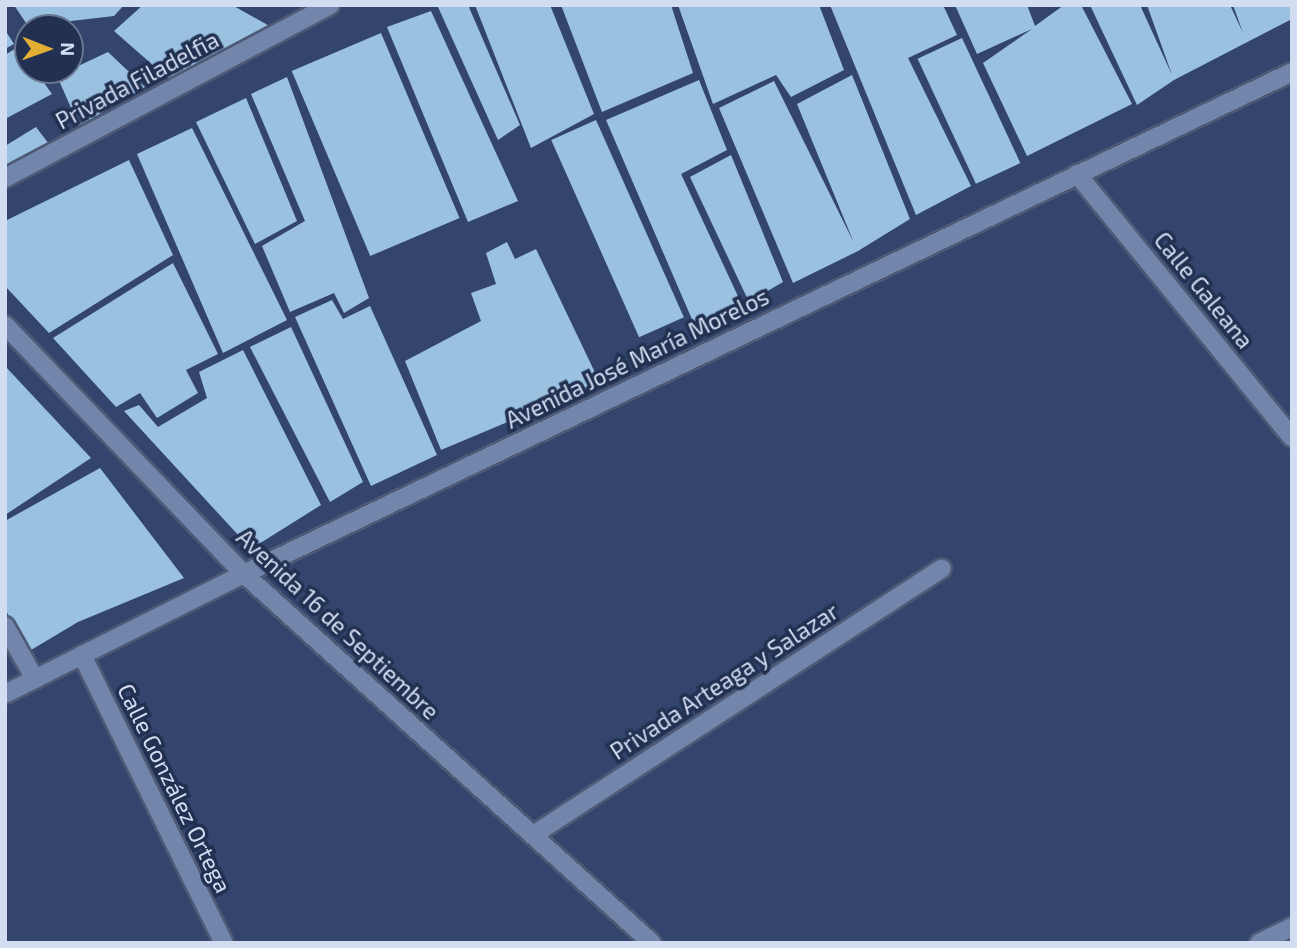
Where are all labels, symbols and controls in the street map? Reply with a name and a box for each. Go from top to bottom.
north arrow [14,14,84,84]
street label: Privada Filadelfia [51,25,223,135]
text: N [57,42,80,56]
street label: Calle Galeana [1149,226,1259,354]
street label: Avenida José María Morelos [501,282,773,434]
street label: Avenida 16 de Septiembre [231,523,445,725]
street label: Privada Arteaga y Salazar [604,597,844,765]
street label: Calle González Ortega [112,679,238,897]

